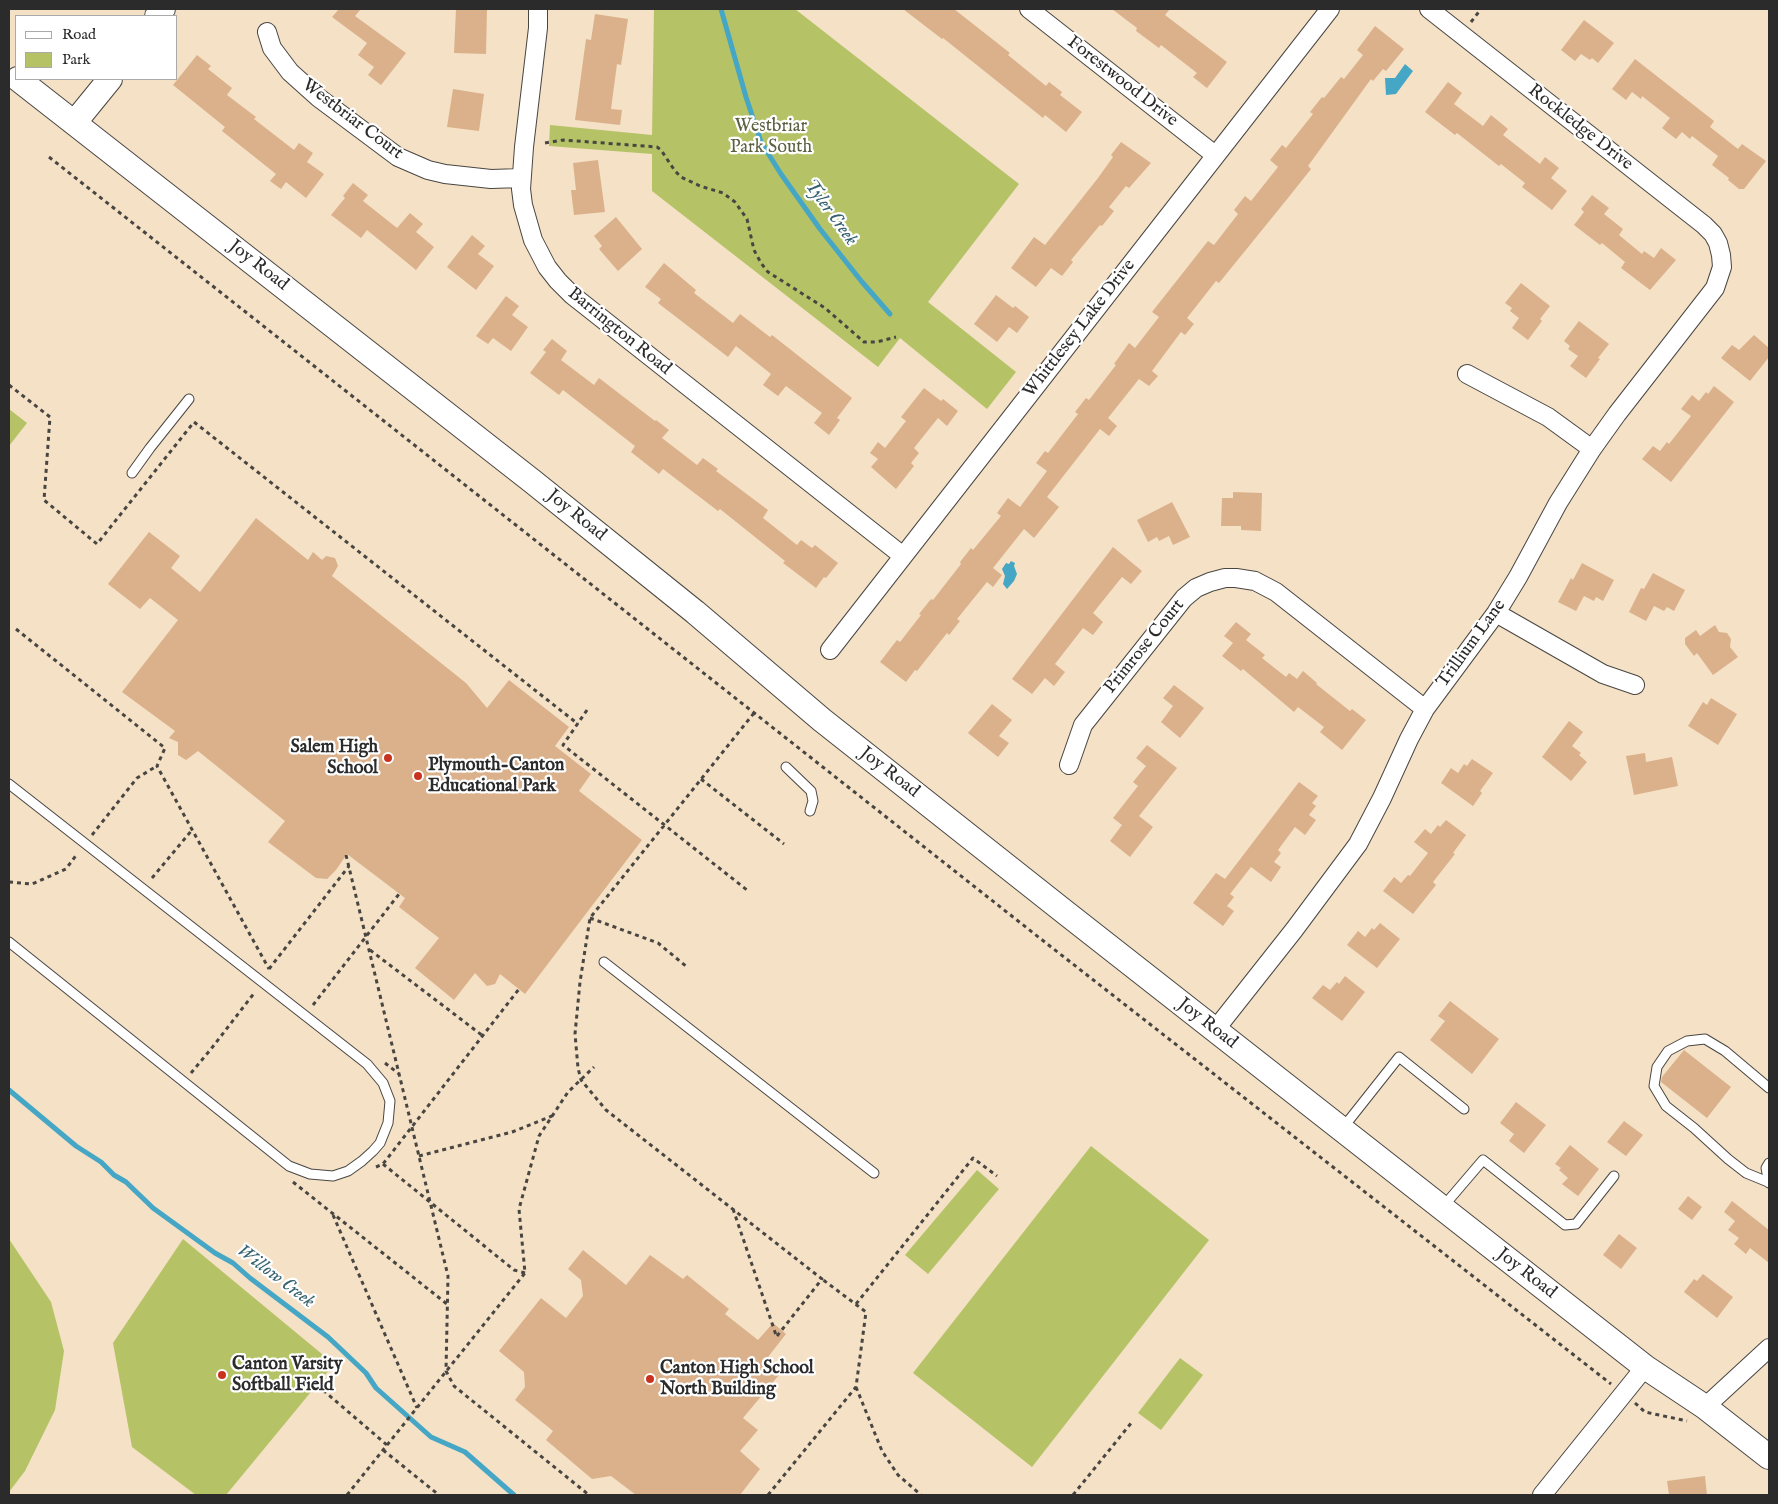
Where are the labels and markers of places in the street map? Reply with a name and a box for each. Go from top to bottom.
place label: Salem High School [290,737,378,780]
marker: Salem High School [382,752,394,764]
place label: Plymouth-Canton Educational Park [428,755,564,798]
marker: Plymouth-Canton Educational Park [412,770,424,782]
place label: Canton Varsity Softball Field [232,1354,343,1396]
place label: Canton High School North Building [660,1358,814,1400]
marker: Canton Varsity Softball Field [216,1369,228,1381]
marker: Canton High School North Building [644,1373,656,1385]

